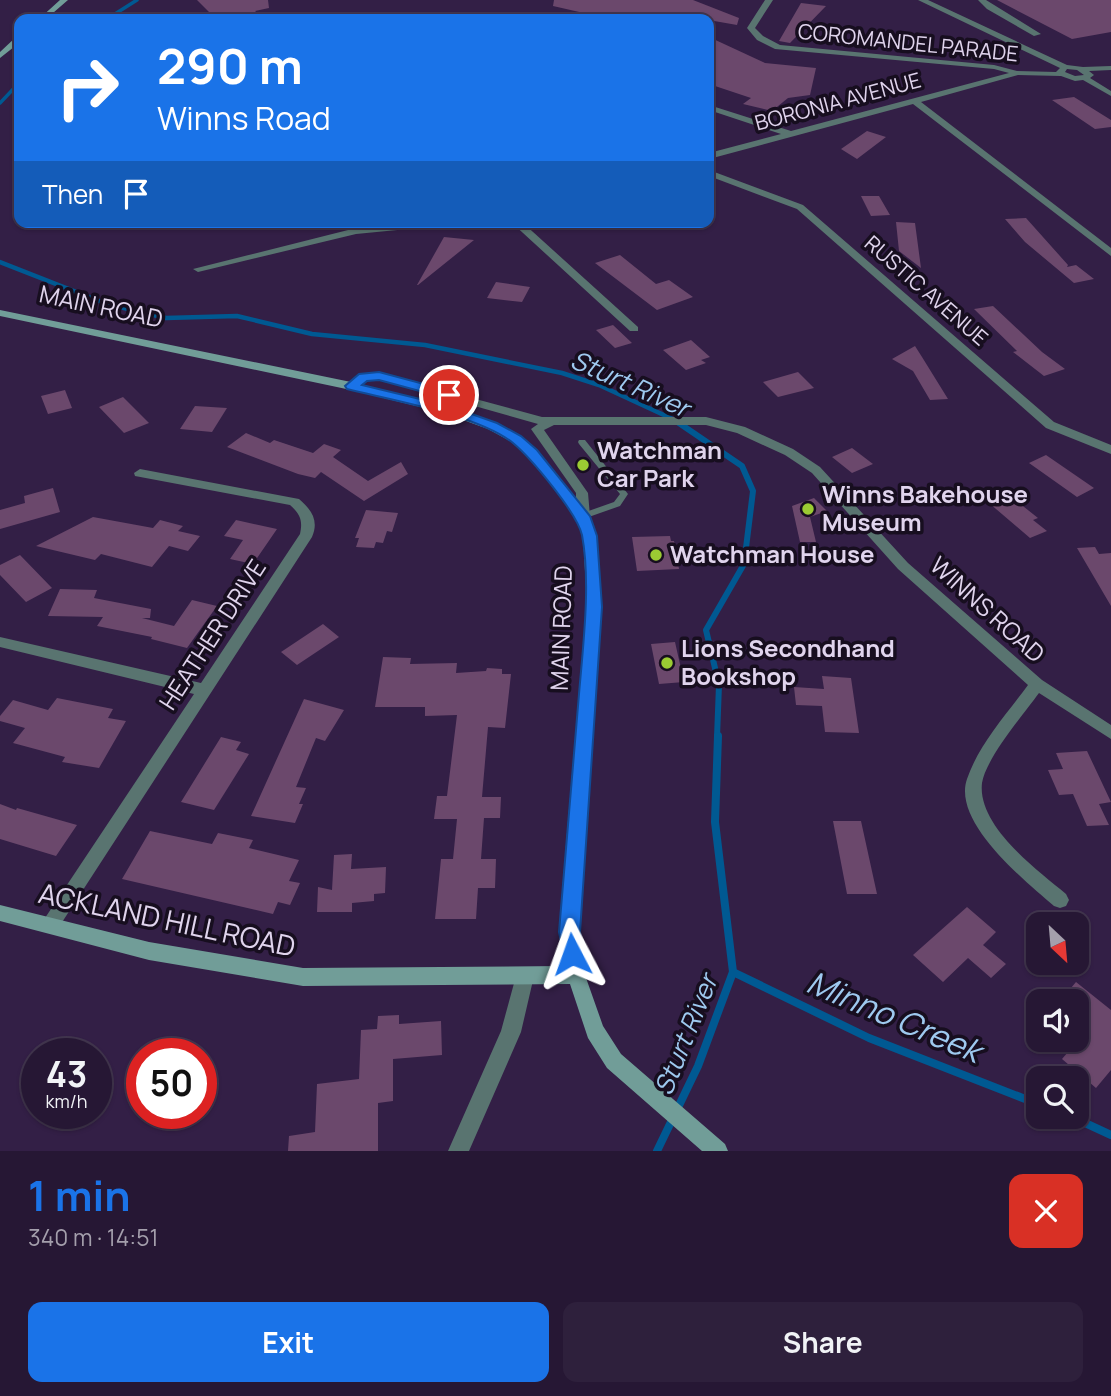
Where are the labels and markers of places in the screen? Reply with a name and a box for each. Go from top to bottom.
pin [419,365,479,425]
place label: Watchman Car Park [597,433,722,494]
marker: Watchman Car Park [575,457,591,473]
place label: Winns Bakehouse Museum [822,477,1028,538]
marker: Winns Bakehouse Museum [800,501,816,517]
place label: Watchman House [670,537,875,570]
marker: Watchman House [648,547,664,563]
place label: Lions Secondhand Bookshop [681,631,895,692]
marker: Lions Secondhand Bookshop [659,655,675,671]

